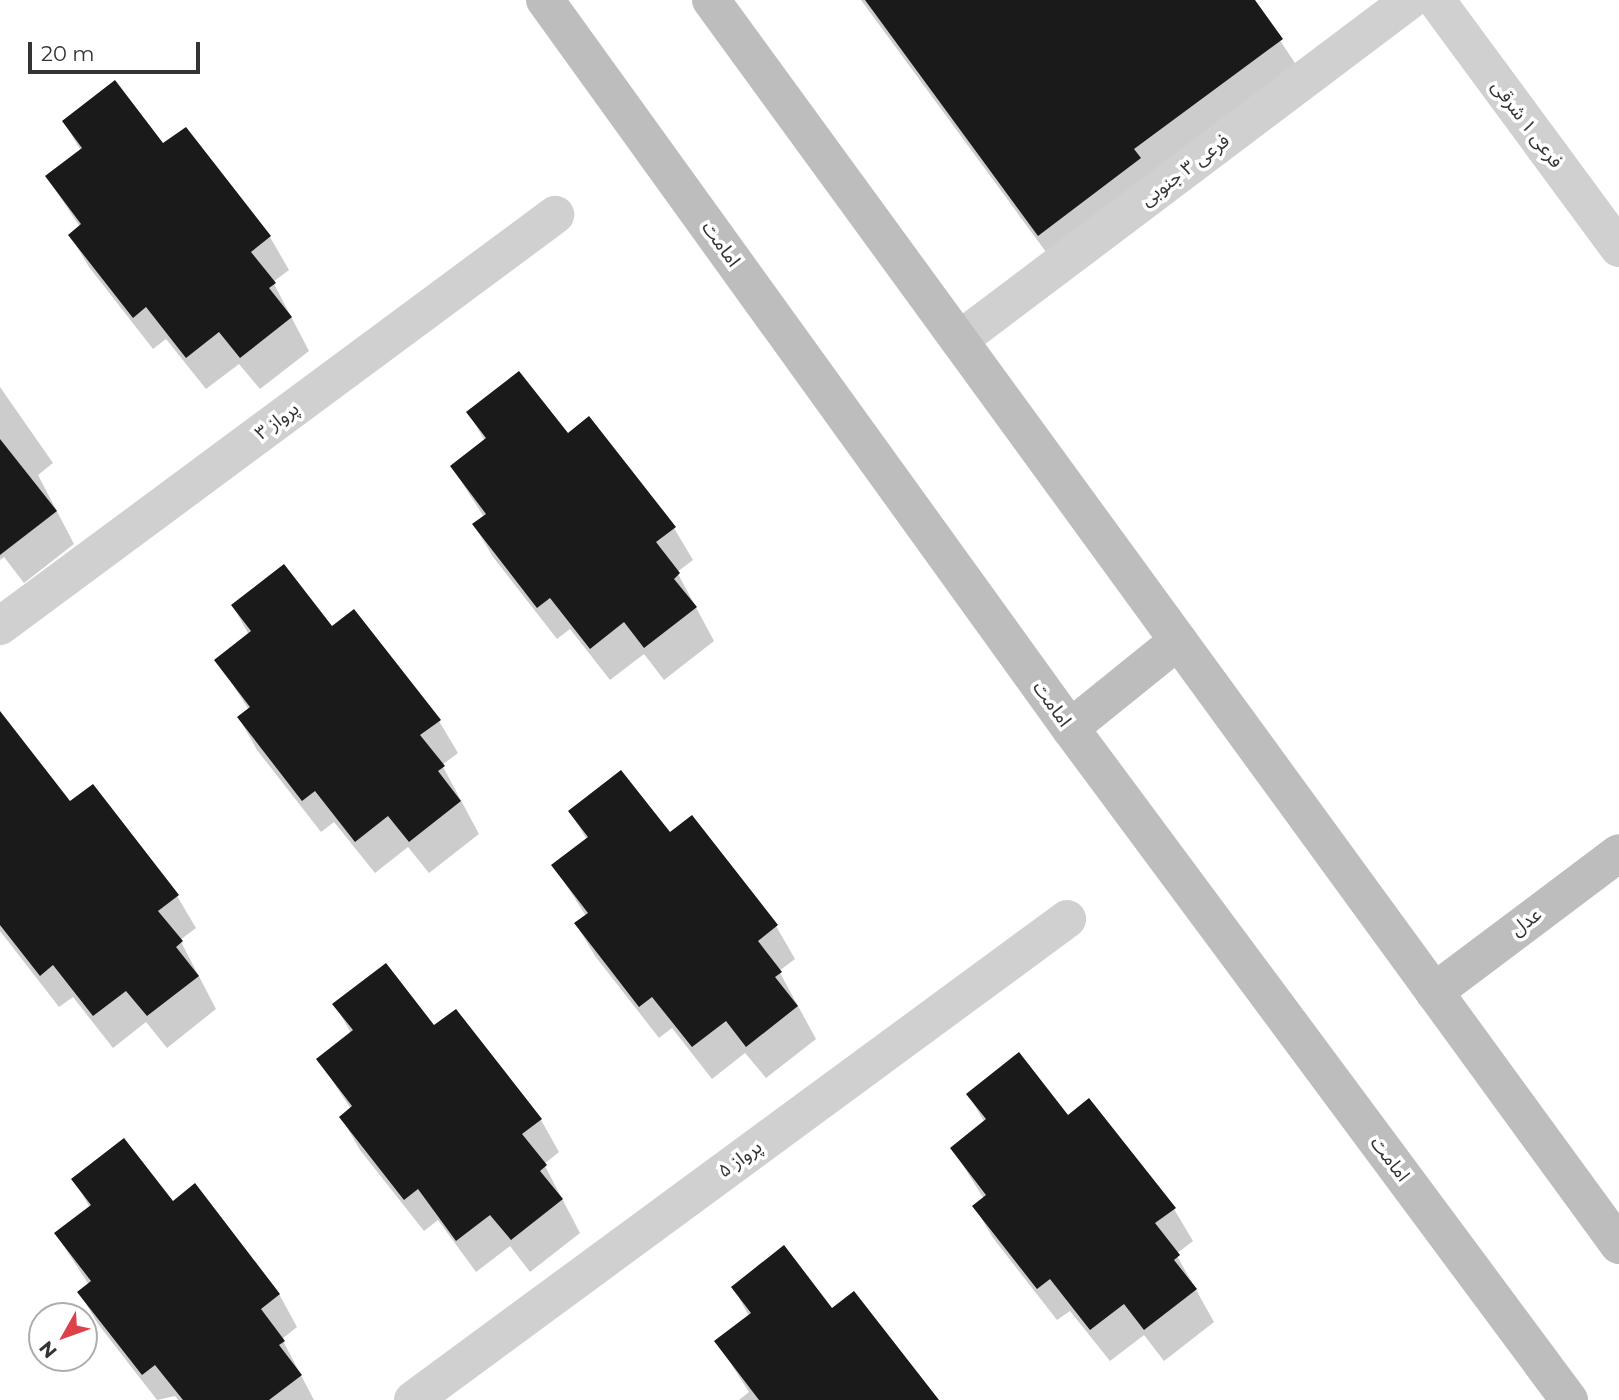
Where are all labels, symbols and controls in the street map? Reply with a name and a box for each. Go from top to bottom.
scale bar [32,28,203,72]
text: 20 m [41,41,95,66]
street label: فرعی ۱ شرقی [1487,76,1567,172]
street label: فرعی ۳ جنوبی [1136,129,1234,211]
street label: امامت [697,217,745,271]
street label: پرواز ۳ [251,397,303,445]
street label: امامت [1028,677,1076,731]
street label: عدل [1506,903,1546,941]
street label: امامت [1366,1132,1414,1186]
street label: پرواز ۵ [713,1135,767,1183]
north arrow [28,1302,98,1372]
text: N [34,1336,62,1363]

